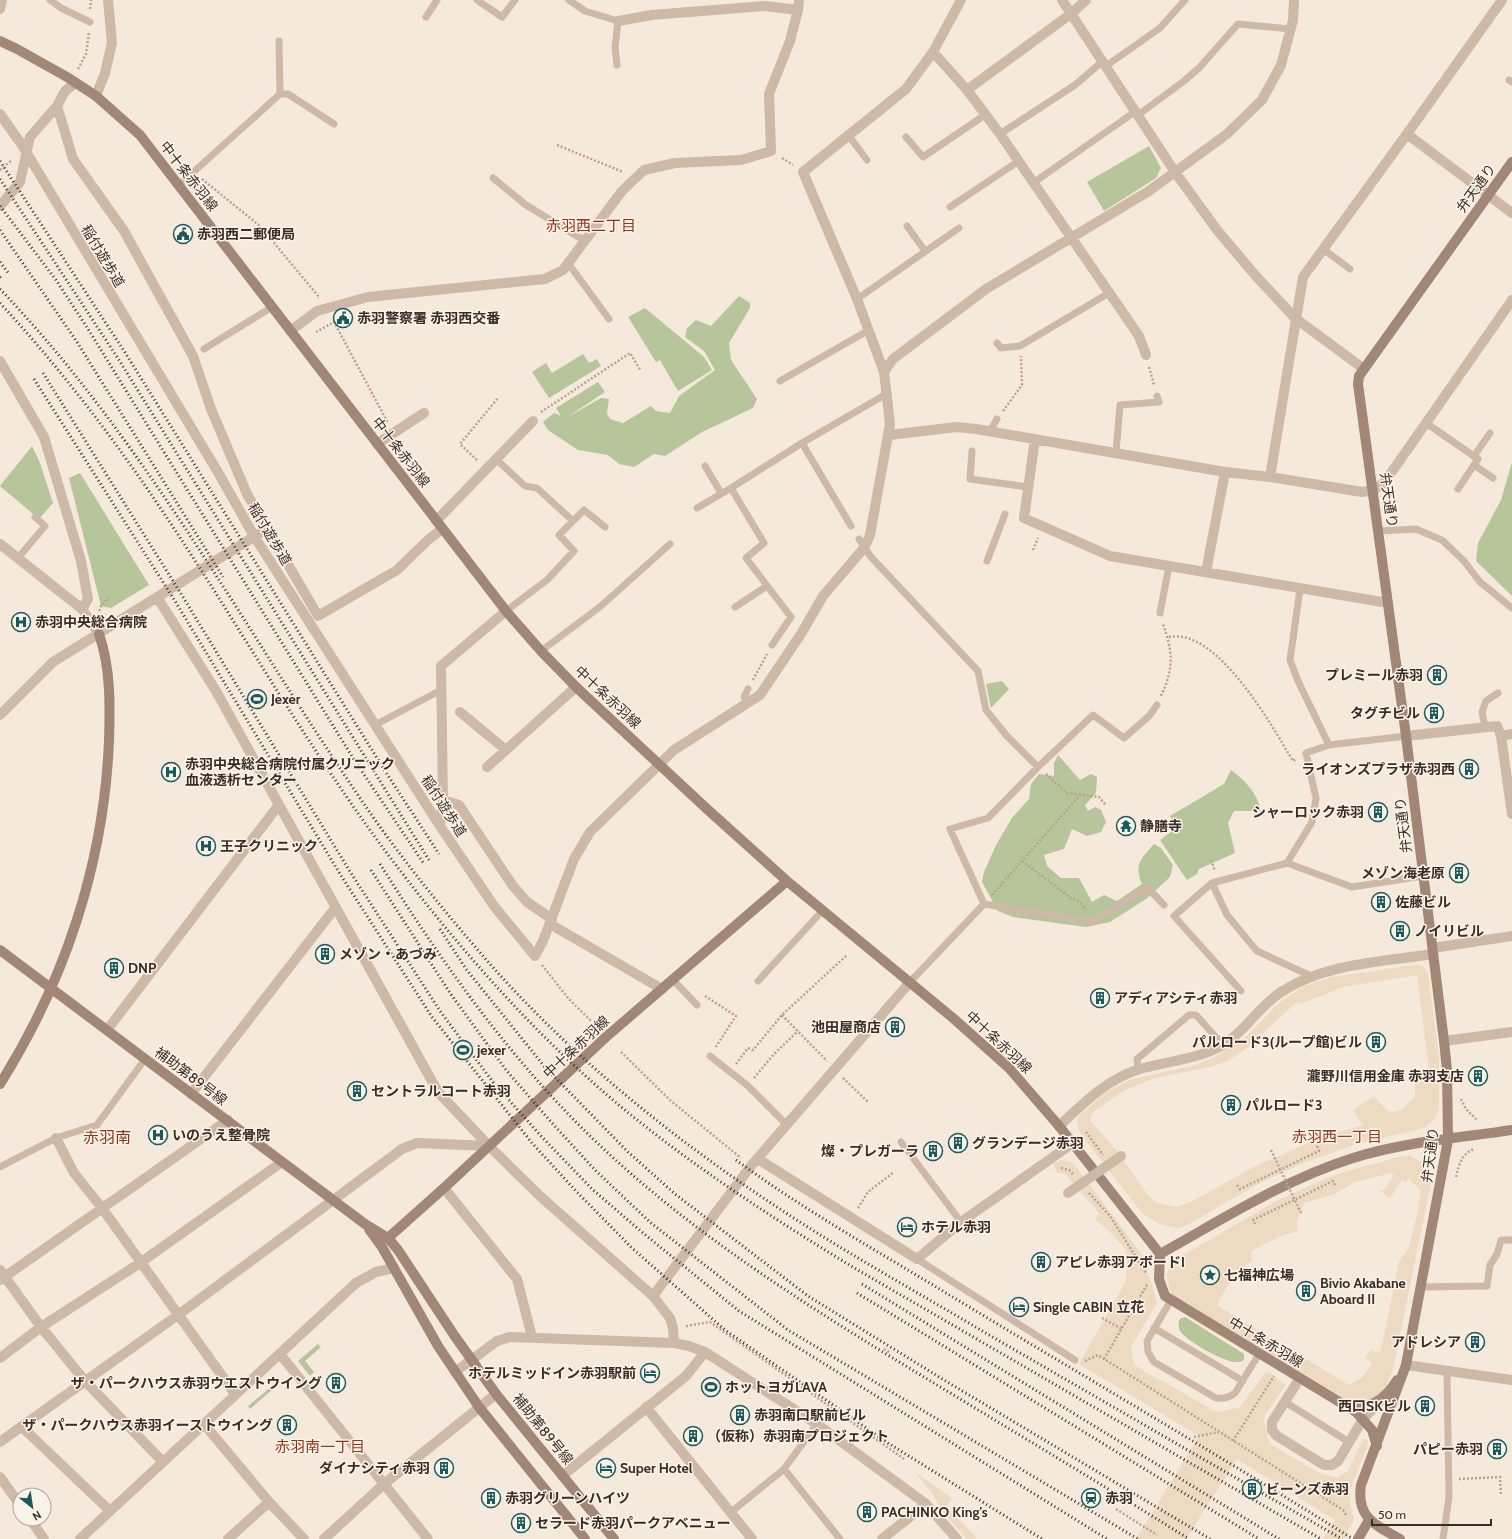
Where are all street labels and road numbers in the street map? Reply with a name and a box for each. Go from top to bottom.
street label: 中十条赤羽線 [156,137,222,215]
street label: 弁天通り [1452,160,1500,216]
street label: 稲付遊歩道 [77,221,129,291]
street label: 中十条赤羽線 [368,413,434,491]
street label: 弁天通り [1376,471,1402,529]
street label: 稲付遊歩道 [244,499,296,569]
street label: 中十条赤羽線 [571,662,645,732]
street label: 稲付遊歩道 [417,772,471,840]
street label: 弁天通り [1391,796,1415,854]
street label: 中十条赤羽線 [962,1007,1036,1077]
street label: 中十条赤羽線 [539,1012,613,1082]
street label: 補助第89号線 [151,1043,231,1109]
street label: 弁天通り [1418,1126,1442,1184]
street label: 中十条赤羽線 [1225,1313,1307,1371]
street label: 補助第89号線 [509,1390,577,1468]

